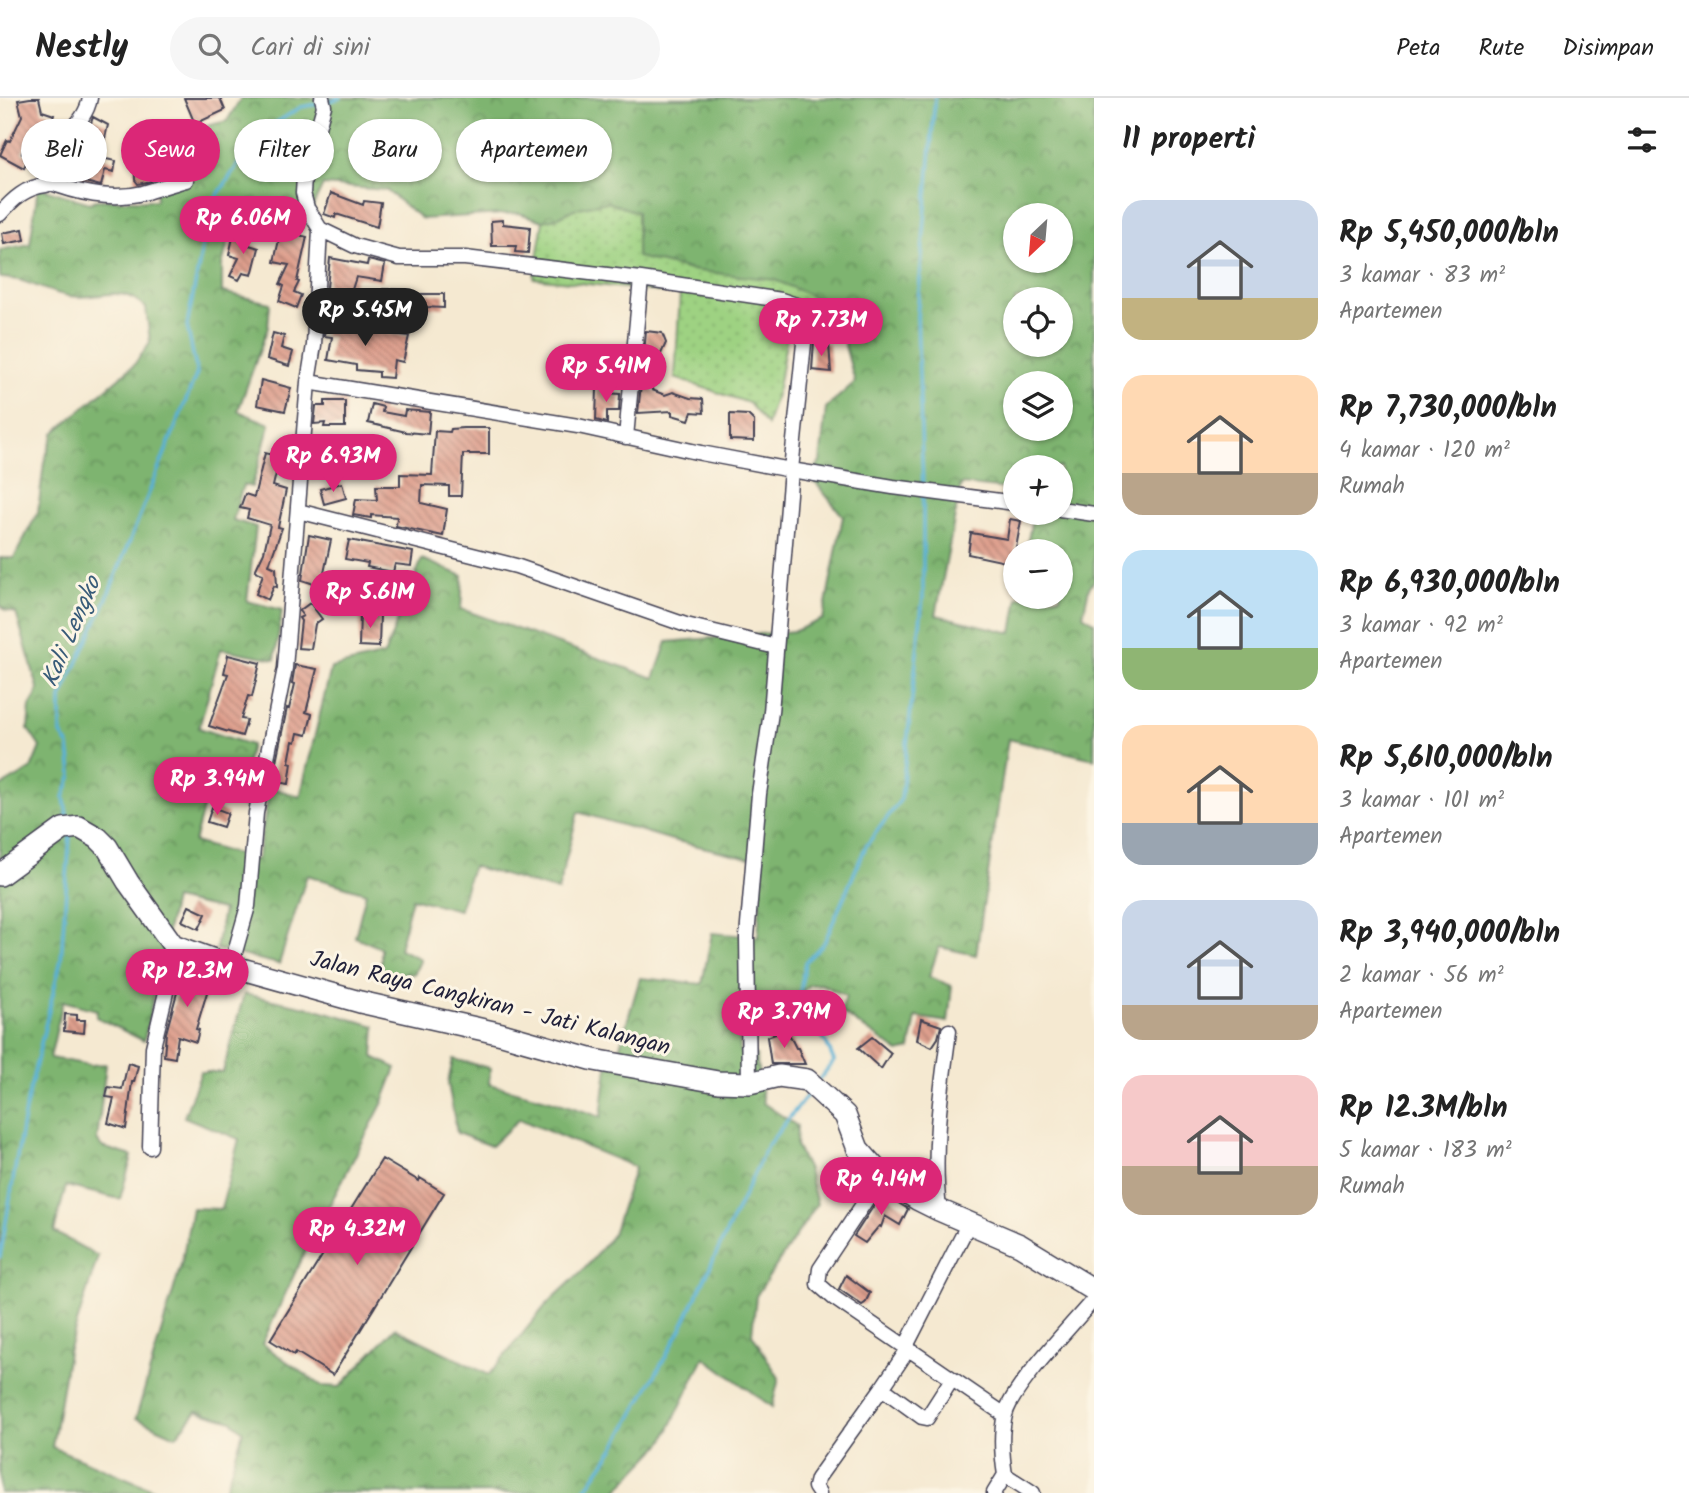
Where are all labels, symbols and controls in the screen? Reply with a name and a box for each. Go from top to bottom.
search box [170,17,660,80]
text: Nestly [35,22,128,75]
text: Cari di sini [250,27,370,69]
icon: search [194,29,232,67]
text: Peta [1396,29,1441,68]
text: Rute [1479,29,1524,68]
text: Disimpan [1562,29,1654,68]
text: 11 properti [1122,116,1255,164]
chip: Beli [21,119,107,182]
chip: Sewa [121,119,220,182]
chip: Filter [234,119,334,182]
chip: Baru [348,119,442,182]
chip: Apartemen [456,119,612,182]
icon: filters [1623,121,1661,159]
pin: Rp 6.06M [171,197,315,256]
text: Rp 6.06M [196,201,290,237]
north arrow [1003,203,1073,273]
map controls [1003,203,1073,609]
text: Rp 5,450,000/bln [1339,210,1559,258]
icon: home [1178,228,1262,312]
text: 3 kamar · 83 m² [1339,258,1505,294]
button: locate [1003,287,1073,357]
pin: Rp 5.45M [293,288,437,348]
text: Rp 5.45M [318,293,412,329]
text: Apartemen [1339,294,1443,330]
pin: Rp 7.73M [749,299,893,358]
text: Rp 7.73M [775,303,867,339]
pin: Rp 5.41M [534,344,678,404]
text: Rp 5.41M [561,349,651,385]
button: layers [1003,371,1073,441]
text: Rp 7,730,000/bln [1339,385,1557,433]
icon: home [1178,403,1262,487]
text: 4 kamar · 120 m² [1339,433,1510,469]
pin: Rp 6.93M [261,434,405,494]
text: Rp 6.93M [286,439,380,475]
button: + [1003,455,1073,525]
text: Rumah [1339,469,1405,505]
button: − [1003,539,1073,609]
text: Rp 6,930,000/bln [1339,560,1560,608]
water label: Kali Lengko [31,569,114,693]
pin: Rp 5.61M [298,570,442,630]
text: Rp 5.61M [326,575,414,611]
icon: home [1178,578,1262,662]
text: 3 kamar · 92 m² [1339,608,1503,644]
text: Apartemen [1339,644,1443,680]
text: Rp 5,610,000/bln [1339,735,1553,783]
icon: home [1178,753,1262,837]
pin: Rp 3.94M [145,758,289,817]
text: Rp 3.94M [170,762,264,798]
text: 3 kamar · 101 m² [1339,783,1504,819]
text: Apartemen [1339,819,1443,855]
text: Rp 3,940,000/bln [1339,910,1560,958]
icon: home [1178,928,1262,1012]
street label: Jalan Raya Cangkiran - Jati Kalangan [306,942,674,1066]
pin: Rp 12.3M [115,950,259,1009]
text: Rp 12.3M [142,954,232,990]
text: 2 kamar · 56 m² [1339,958,1504,994]
pin: Rp 3.79M [712,990,856,1050]
text: Apartemen [1339,994,1443,1030]
text: Rp 3.79M [738,995,830,1031]
text: Rp 12.3M/bln [1339,1085,1508,1133]
icon: home [1178,1103,1262,1187]
text: 5 kamar · 183 m² [1339,1133,1512,1169]
pin: Rp 4.14M [809,1158,953,1217]
text: Rp 4.14M [836,1162,926,1198]
text: Rumah [1339,1169,1405,1205]
pin: Rp 4.32M [285,1208,429,1267]
text: Rp 4.32M [309,1212,405,1248]

